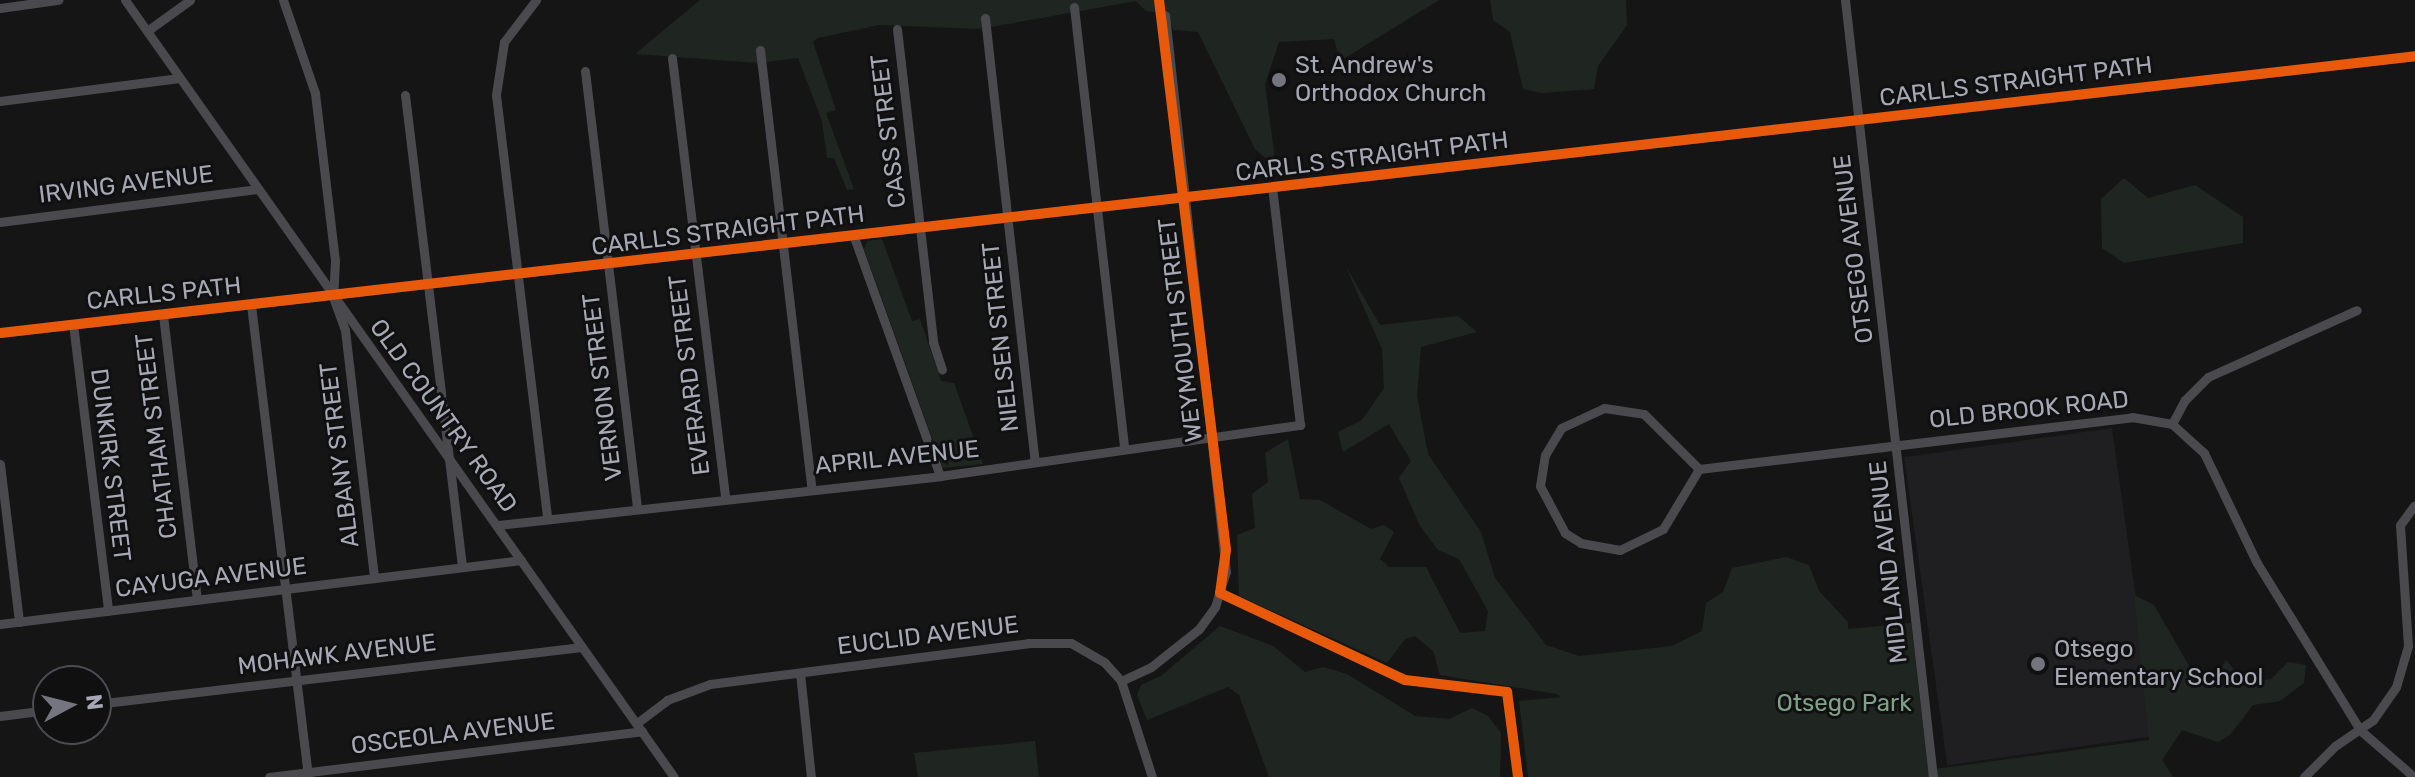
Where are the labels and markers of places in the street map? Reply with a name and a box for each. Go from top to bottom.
place label: St. Andrew's Orthodox Church [1295,52,1486,108]
marker: St. Andrew's Orthodox Church [1270,71,1288,89]
place label: Otsego Elementary School [2054,636,2264,692]
marker: Otsego Elementary School [2029,655,2047,673]

